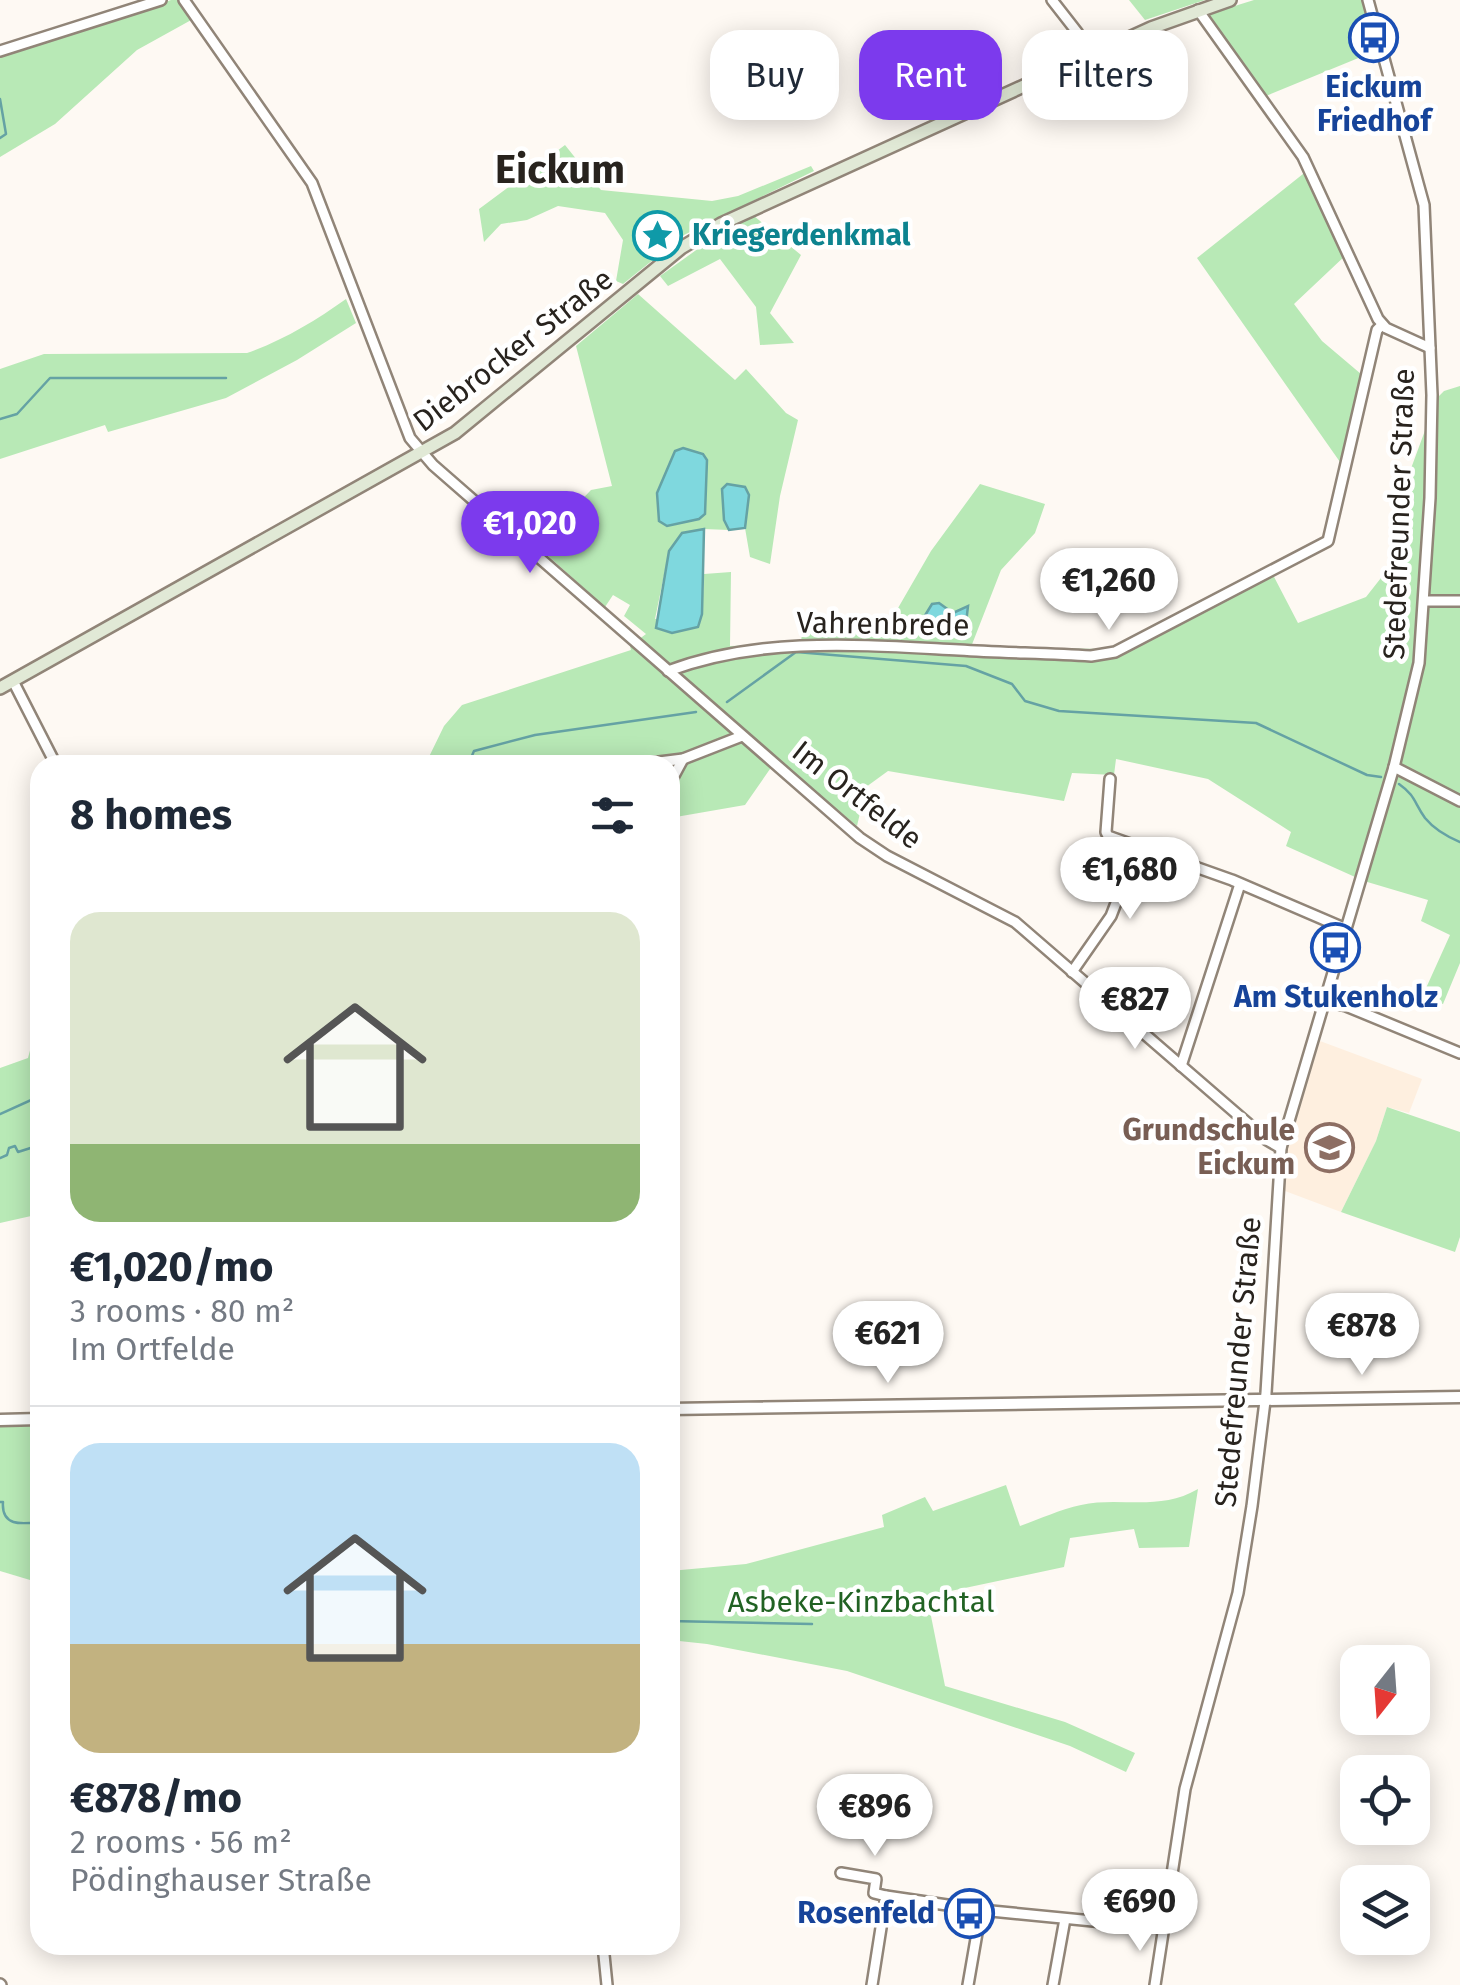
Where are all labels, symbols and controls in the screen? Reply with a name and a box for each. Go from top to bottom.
bus stop icon: Eickum Friedhof [1348,12,1400,64]
chip: Buy [710,30,839,120]
chip: Rent [859,30,1002,120]
chip: Filters [1022,30,1188,120]
place label: Eickum Friedhof [1317,69,1433,139]
district label: Eickum [495,146,625,194]
place icon: Kriegerdenkmal [631,209,683,261]
place label: Kriegerdenkmal [692,217,911,253]
street label: Diebrocker Straße [406,261,620,439]
street label: Stedefreunder Straße [1376,368,1422,660]
pin: €1,020 [449,491,611,576]
text: €1,020 [483,504,577,542]
pin: €1,260 [1028,548,1190,633]
text: €1,260 [1062,561,1156,599]
street label: Vahrenbrede [796,604,970,644]
street label: Im Ortfelde [785,733,929,857]
icon: filters [585,788,640,843]
text: 8 homes [70,790,232,840]
pin: €1,680 [1049,837,1211,922]
text: €1,680 [1082,850,1178,888]
bus stop icon: Am Stukenholz [1310,922,1362,974]
pin: €827 [1076,967,1194,1052]
icon: home [265,977,445,1157]
place label: Am Stukenholz [1233,979,1438,1015]
text: €827 [1101,980,1169,1018]
place label: Grundschule Eickum [1123,1112,1295,1182]
school or university icon: Grundschule Eickum [1304,1121,1356,1173]
street label: Stedefreunder Straße [1207,1215,1269,1509]
text: €1,020/mo [70,1242,274,1292]
text: 3 rooms · 80 m² [70,1292,294,1330]
pin: €878 [1303,1293,1421,1378]
pin: €621 [829,1301,947,1386]
text: €878 [1327,1306,1397,1344]
text: €621 [855,1314,921,1352]
text: Im Ortfelde [70,1330,235,1368]
icon: home [265,1508,445,1688]
park label: Asbeke-Kinzbachtal [728,1584,995,1620]
north arrow [1340,1645,1430,1735]
map controls [1340,1645,1430,1955]
button: locate [1340,1755,1430,1845]
text: €878/mo [70,1773,242,1823]
pin: €896 [816,1774,934,1859]
text: €896 [839,1787,911,1825]
text: 2 rooms · 56 m² [70,1823,292,1861]
text: Pödinghauser Straße [70,1861,372,1899]
button: layers [1340,1865,1430,1955]
pin: €690 [1081,1869,1199,1954]
text: €690 [1104,1882,1176,1920]
bus stop icon: Rosenfeld [944,1887,996,1939]
place label: Rosenfeld [797,1895,935,1931]

